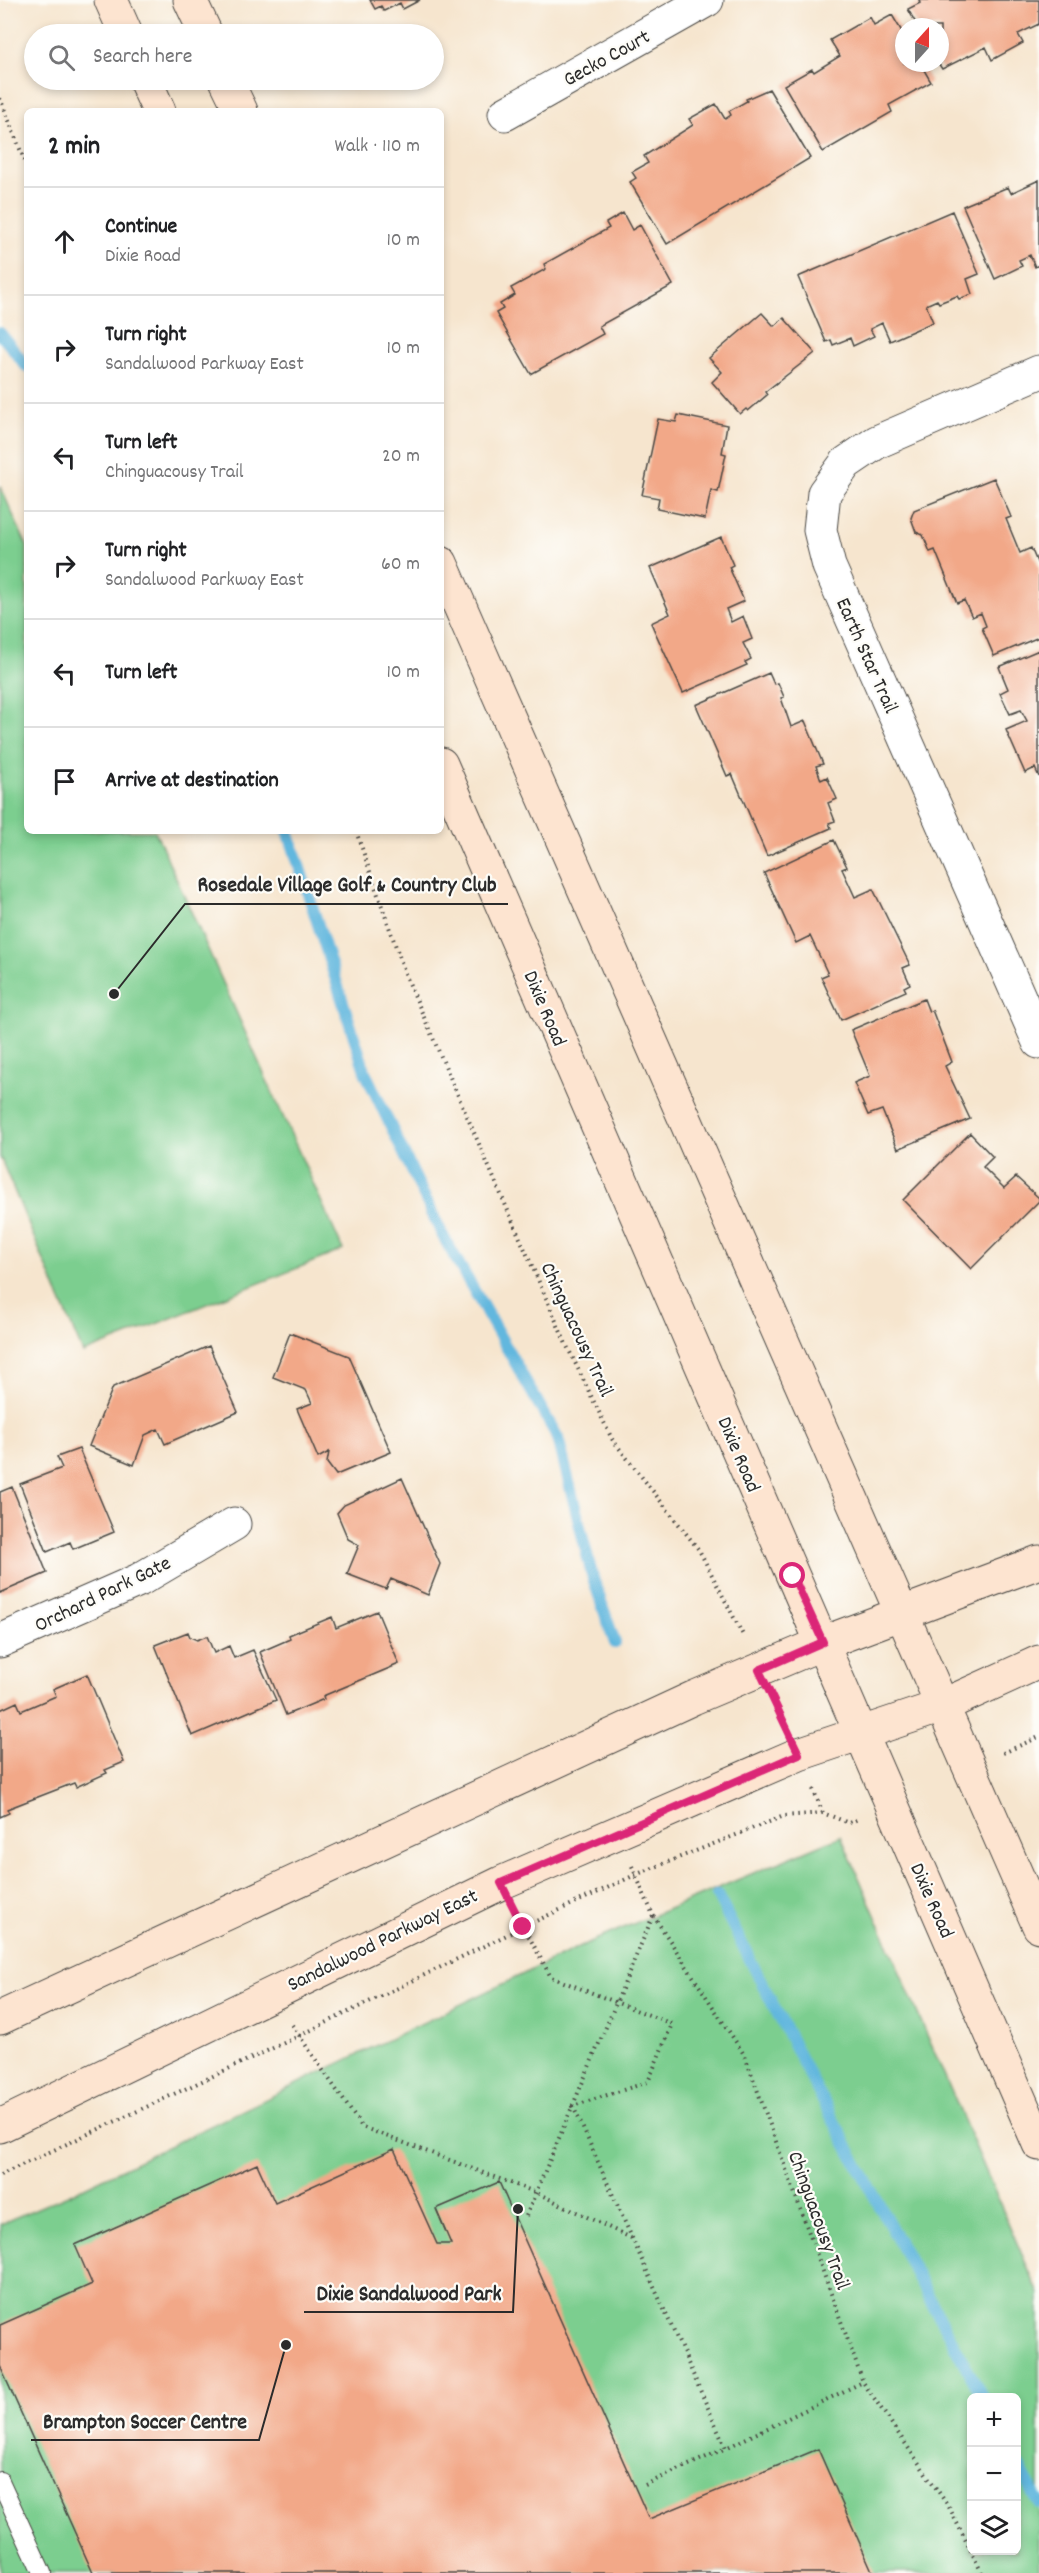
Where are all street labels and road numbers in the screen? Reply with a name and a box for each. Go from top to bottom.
street label: Gecko Court [558,23,657,96]
street label: Earth Star Trail [826,594,904,719]
street label: Dixie Road [514,967,573,1052]
street label: Chinguacousy Trail [531,1258,620,1403]
street label: Dixie Road [708,1413,767,1498]
street label: Orchard Park Gate [30,1550,177,1642]
street label: Dixie Road [900,1859,960,1944]
street label: Sandalwood Parkway East [283,1882,484,2001]
street label: Chinguacousy Trail [778,2148,856,2295]

